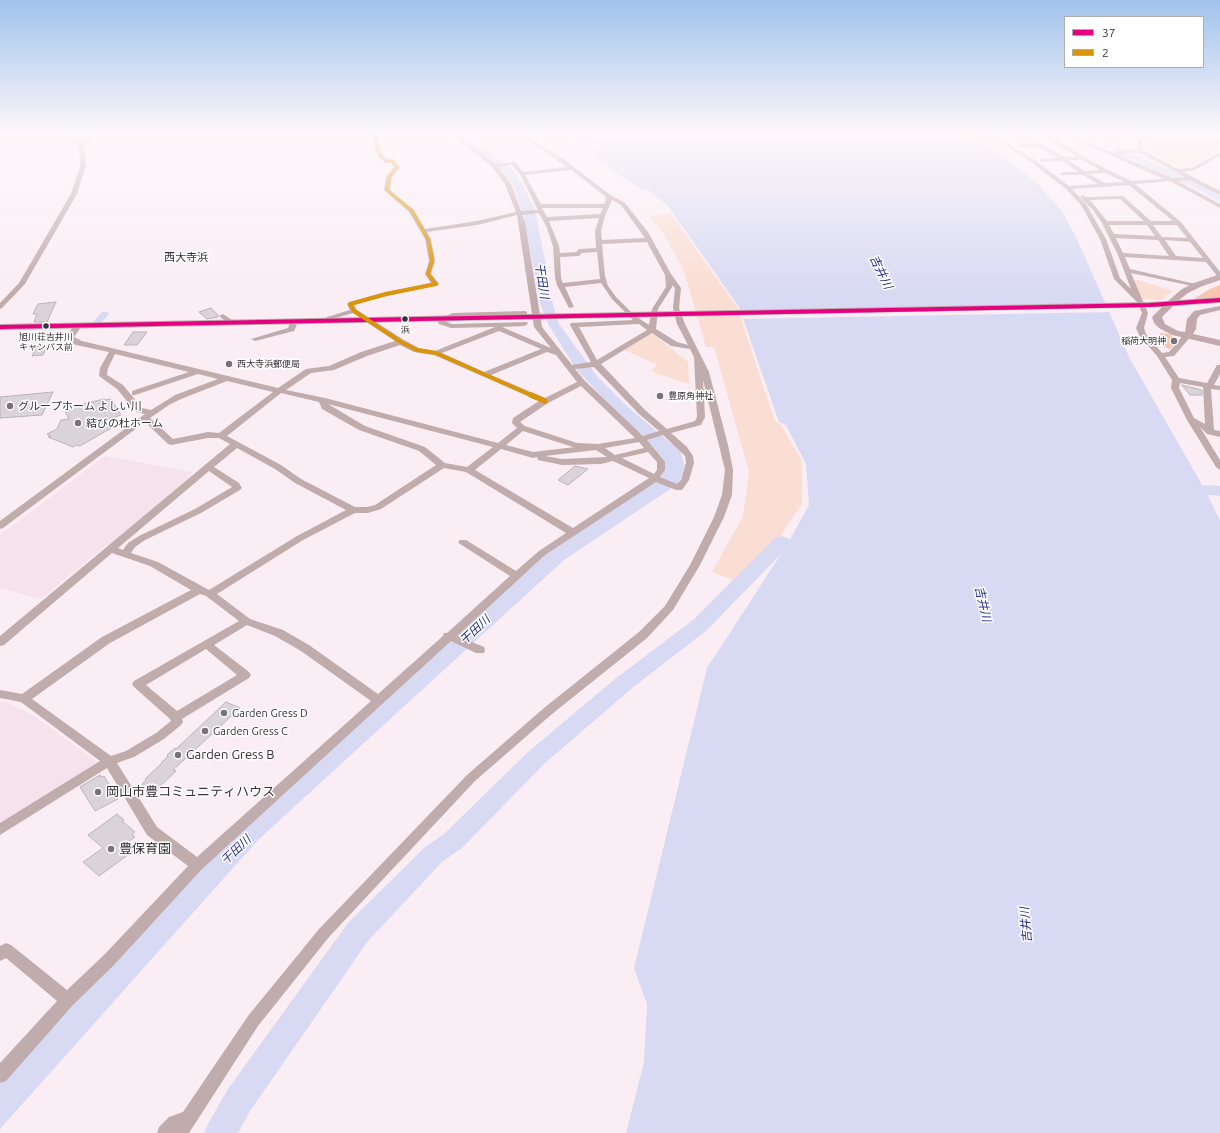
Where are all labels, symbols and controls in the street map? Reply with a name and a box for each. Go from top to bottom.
legend [1064,16,1204,68]
text: 37 [1102,26,1116,39]
text: 2 [1102,46,1109,59]
district label: 西大寺浜 [164,250,208,264]
water label: 吉井川 [867,253,895,291]
water label: 干田川 [532,262,552,300]
marker: 浜 [400,314,410,324]
marker: 旭川荘吉井川 キャンパス前 [41,321,51,331]
place label: 浜 [401,325,409,335]
place label: 旭川荘吉井川 キャンパス前 [19,332,73,353]
place label: 稲荷大明神 [1121,336,1166,346]
marker: 稲荷大明神 [1169,336,1179,346]
marker: 西大寺浜郵便局 [224,359,234,369]
place label: 西大寺浜郵便局 [237,359,300,369]
marker: 豊原角神社 [655,391,665,401]
place label: 豊原角神社 [668,391,713,401]
place label: グループホーム よしい川 [18,399,142,413]
marker: グループホーム よしい川 [5,401,15,411]
place label: 結びの杜ホーム [86,416,163,430]
marker: 結びの杜ホーム [73,418,83,428]
water label: 吉井川 [972,585,994,623]
water label: 干田川 [457,612,493,648]
place label: Garden Gress D [232,706,308,720]
marker: Garden Gress D [219,708,229,718]
place label: Garden Gress C [213,724,288,738]
marker: Garden Gress C [200,726,210,736]
place label: Garden Gress B [186,747,275,763]
marker: Garden Gress B [173,750,183,760]
place label: 岡山市豊コミュニティハウス [106,784,275,800]
marker: 岡山市豊コミュニティハウス [93,787,103,797]
water label: 干田川 [218,832,254,868]
place label: 豊保育園 [119,841,171,857]
marker: 豊保育園 [106,844,116,854]
water label: 吉井川 [1017,906,1035,944]

